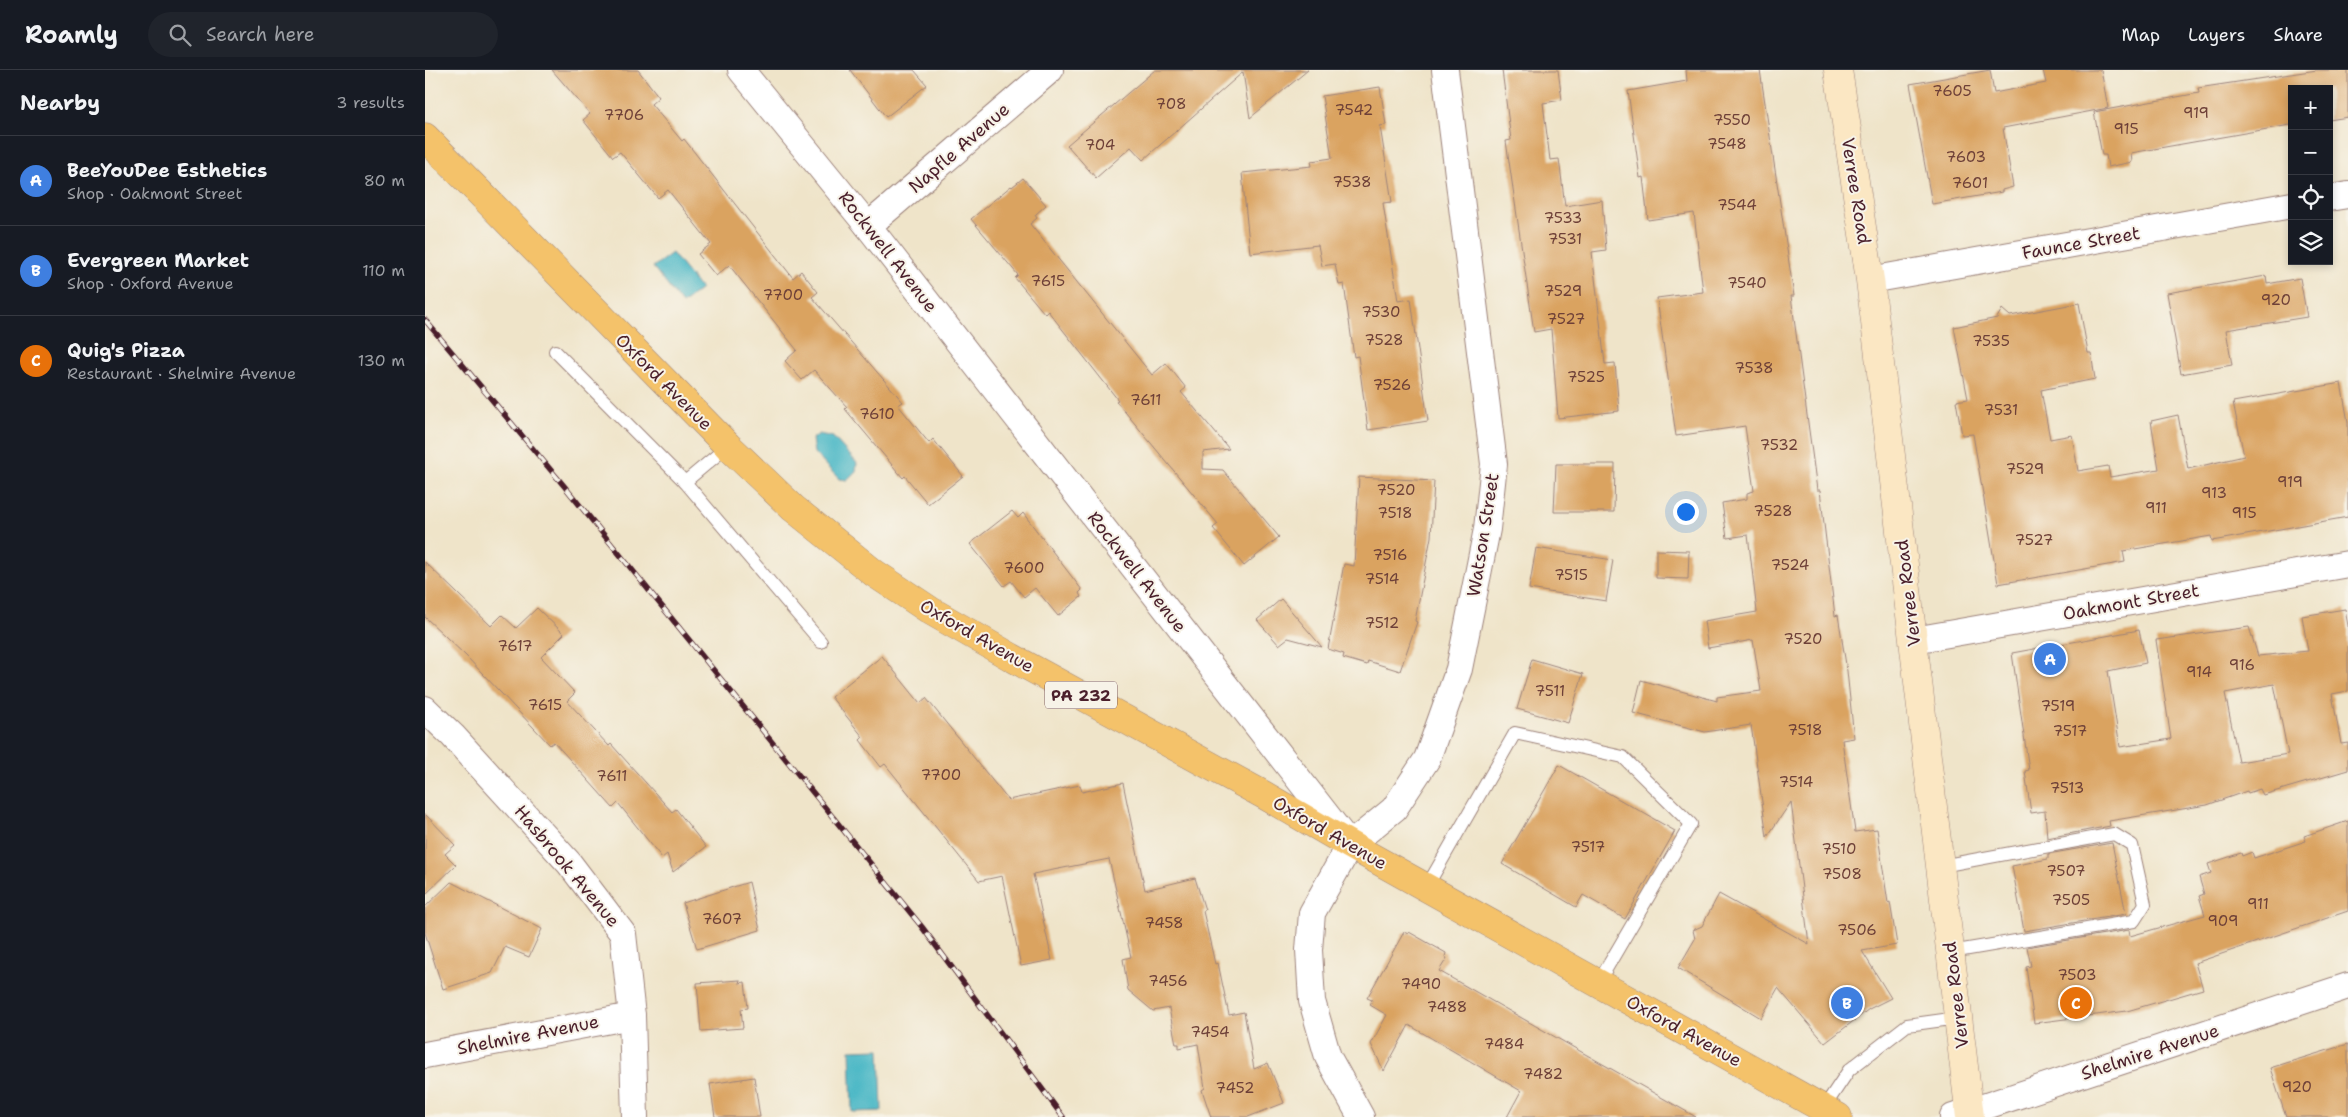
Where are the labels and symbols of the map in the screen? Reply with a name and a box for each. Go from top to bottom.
house number: 7605 [1932,81,1972,101]
house number: 708 [1156,94,1186,114]
street label: Napfle Avenue [903,97,1015,199]
house number: 7542 [1335,100,1373,120]
house number: 919 [2183,103,2209,123]
house number: 7706 [604,105,644,125]
house number: 7550 [1713,110,1751,130]
house number: 915 [2113,119,2139,139]
house number: 7548 [1707,134,1747,154]
house number: 704 [1085,135,1115,155]
street label: Verree Road [1836,136,1876,246]
house number: 7603 [1946,147,1986,167]
house number: 7538 [1332,172,1372,192]
house number: 7601 [1952,173,1988,193]
street label: Rockwell Avenue [833,186,943,318]
house number: 7544 [1717,195,1757,215]
house number: 7533 [1544,208,1582,228]
street label: Faunce Street [2020,221,2142,265]
house number: 7531 [1548,229,1582,249]
house number: 7615 [1031,271,1065,291]
house number: 7540 [1727,273,1767,293]
house number: 7529 [1544,281,1582,301]
house number: 7700 [763,285,803,305]
house number: 920 [2261,290,2291,310]
house number: 7530 [1361,302,1401,322]
house number: 7527 [1547,309,1585,329]
street label: Oxford Avenue [610,328,718,436]
house number: 7528 [1365,330,1403,350]
house number: 7535 [1972,331,2010,351]
house number: 7538 [1734,358,1774,378]
house number: 7525 [1567,367,1605,387]
house number: 7526 [1373,375,1411,395]
house number: 7611 [1130,390,1162,410]
house number: 7531 [1984,400,2018,420]
house number: 7610 [859,404,895,424]
house number: 7532 [1760,435,1798,455]
house number: 7529 [2006,459,2044,479]
street label: Watson Street [1461,471,1505,599]
house number: 919 [2277,472,2303,492]
house number: 7520 [1377,480,1415,500]
house number: 913 [2201,483,2227,503]
house number: 911 [2145,498,2167,518]
your location [1673,499,1699,525]
house number: 7528 [1754,501,1792,521]
house number: 7518 [1377,503,1413,523]
house number: 915 [2231,503,2257,523]
street label: Rockwell Avenue [1082,506,1192,638]
house number: 7527 [2015,530,2053,550]
street label: Verree Road [1890,538,1926,648]
house number: 7516 [1373,545,1407,565]
house number: 7524 [1771,555,1809,575]
house number: 7600 [1004,558,1044,578]
house number: 7515 [1554,565,1588,585]
house number: 7514 [1365,569,1399,589]
street label: Oakmont Street [2061,578,2201,626]
street label: Oxford Avenue [916,594,1038,678]
house number: 7512 [1365,613,1399,633]
house number: 7520 [1784,629,1822,649]
house number: 7617 [497,636,533,656]
pin: A [2034,640,2066,678]
house number: 916 [2229,655,2255,675]
house number: 914 [2186,662,2212,682]
house number: 7511 [1535,681,1565,701]
road number: PA 232 [1045,682,1117,708]
house number: 7615 [528,695,562,715]
house number: 7519 [2041,696,2075,716]
house number: 7518 [1787,720,1823,740]
house number: 7517 [2053,721,2087,741]
house number: 7700 [921,765,961,785]
house number: 7611 [596,766,628,786]
house number: 7514 [1779,772,1813,792]
house number: 7513 [2050,778,2084,798]
street label: Oxford Avenue [1269,791,1391,875]
street label: Hasbrook Avenue [509,800,625,932]
house number: 7517 [1571,837,1605,857]
house number: 7510 [1822,839,1856,859]
house number: 7507 [2046,861,2086,881]
house number: 7508 [1822,864,1862,884]
house number: 7505 [2052,890,2090,910]
house number: 911 [2247,894,2269,914]
house number: 7607 [702,909,742,929]
house number: 909 [2208,911,2238,931]
house number: 7458 [1144,913,1184,933]
house number: 7506 [1837,920,1877,940]
street label: Verree Road [1938,940,1974,1050]
house number: 7503 [2057,965,2097,985]
house number: 7456 [1148,971,1188,991]
house number: 7490 [1401,974,1441,994]
pin: B [1831,984,1863,1022]
pin: C [2060,984,2092,1022]
street label: Oxford Avenue [1622,989,1746,1073]
house number: 7488 [1427,997,1467,1017]
street label: Shelmire Avenue [455,1009,601,1061]
street label: Shelmire Avenue [2078,1018,2222,1086]
house number: 7454 [1190,1022,1230,1042]
house number: 7484 [1484,1034,1524,1054]
house number: 7482 [1523,1064,1563,1084]
house number: 920 [2282,1077,2312,1097]
house number: 7452 [1216,1078,1254,1098]

